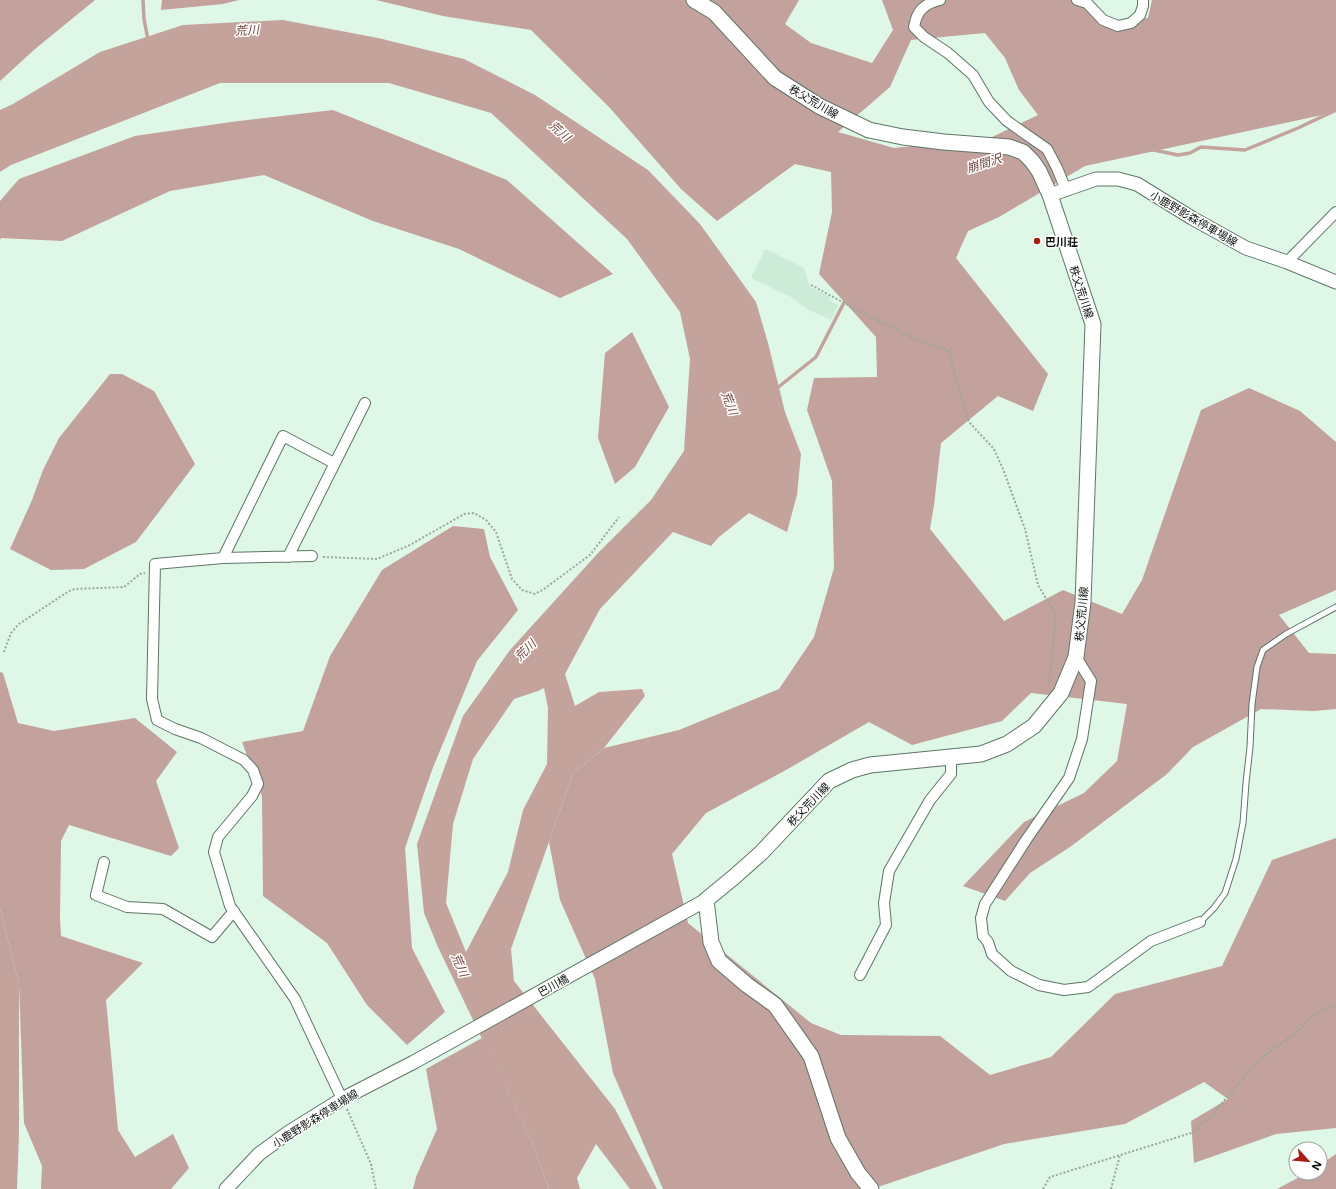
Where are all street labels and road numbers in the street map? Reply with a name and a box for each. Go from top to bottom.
street label: 秩父荒川線 [786,81,842,121]
street label: 小鹿野影森停車場線 [1147,187,1241,249]
street label: 秩父荒川線 [1066,264,1098,320]
street label: 秩父荒川線 [1071,586,1091,642]
street label: 秩父荒川線 [784,779,832,829]
street label: 巴川橋 [535,970,571,1000]
street label: 小鹿野影森停車場線 [269,1085,361,1151]

